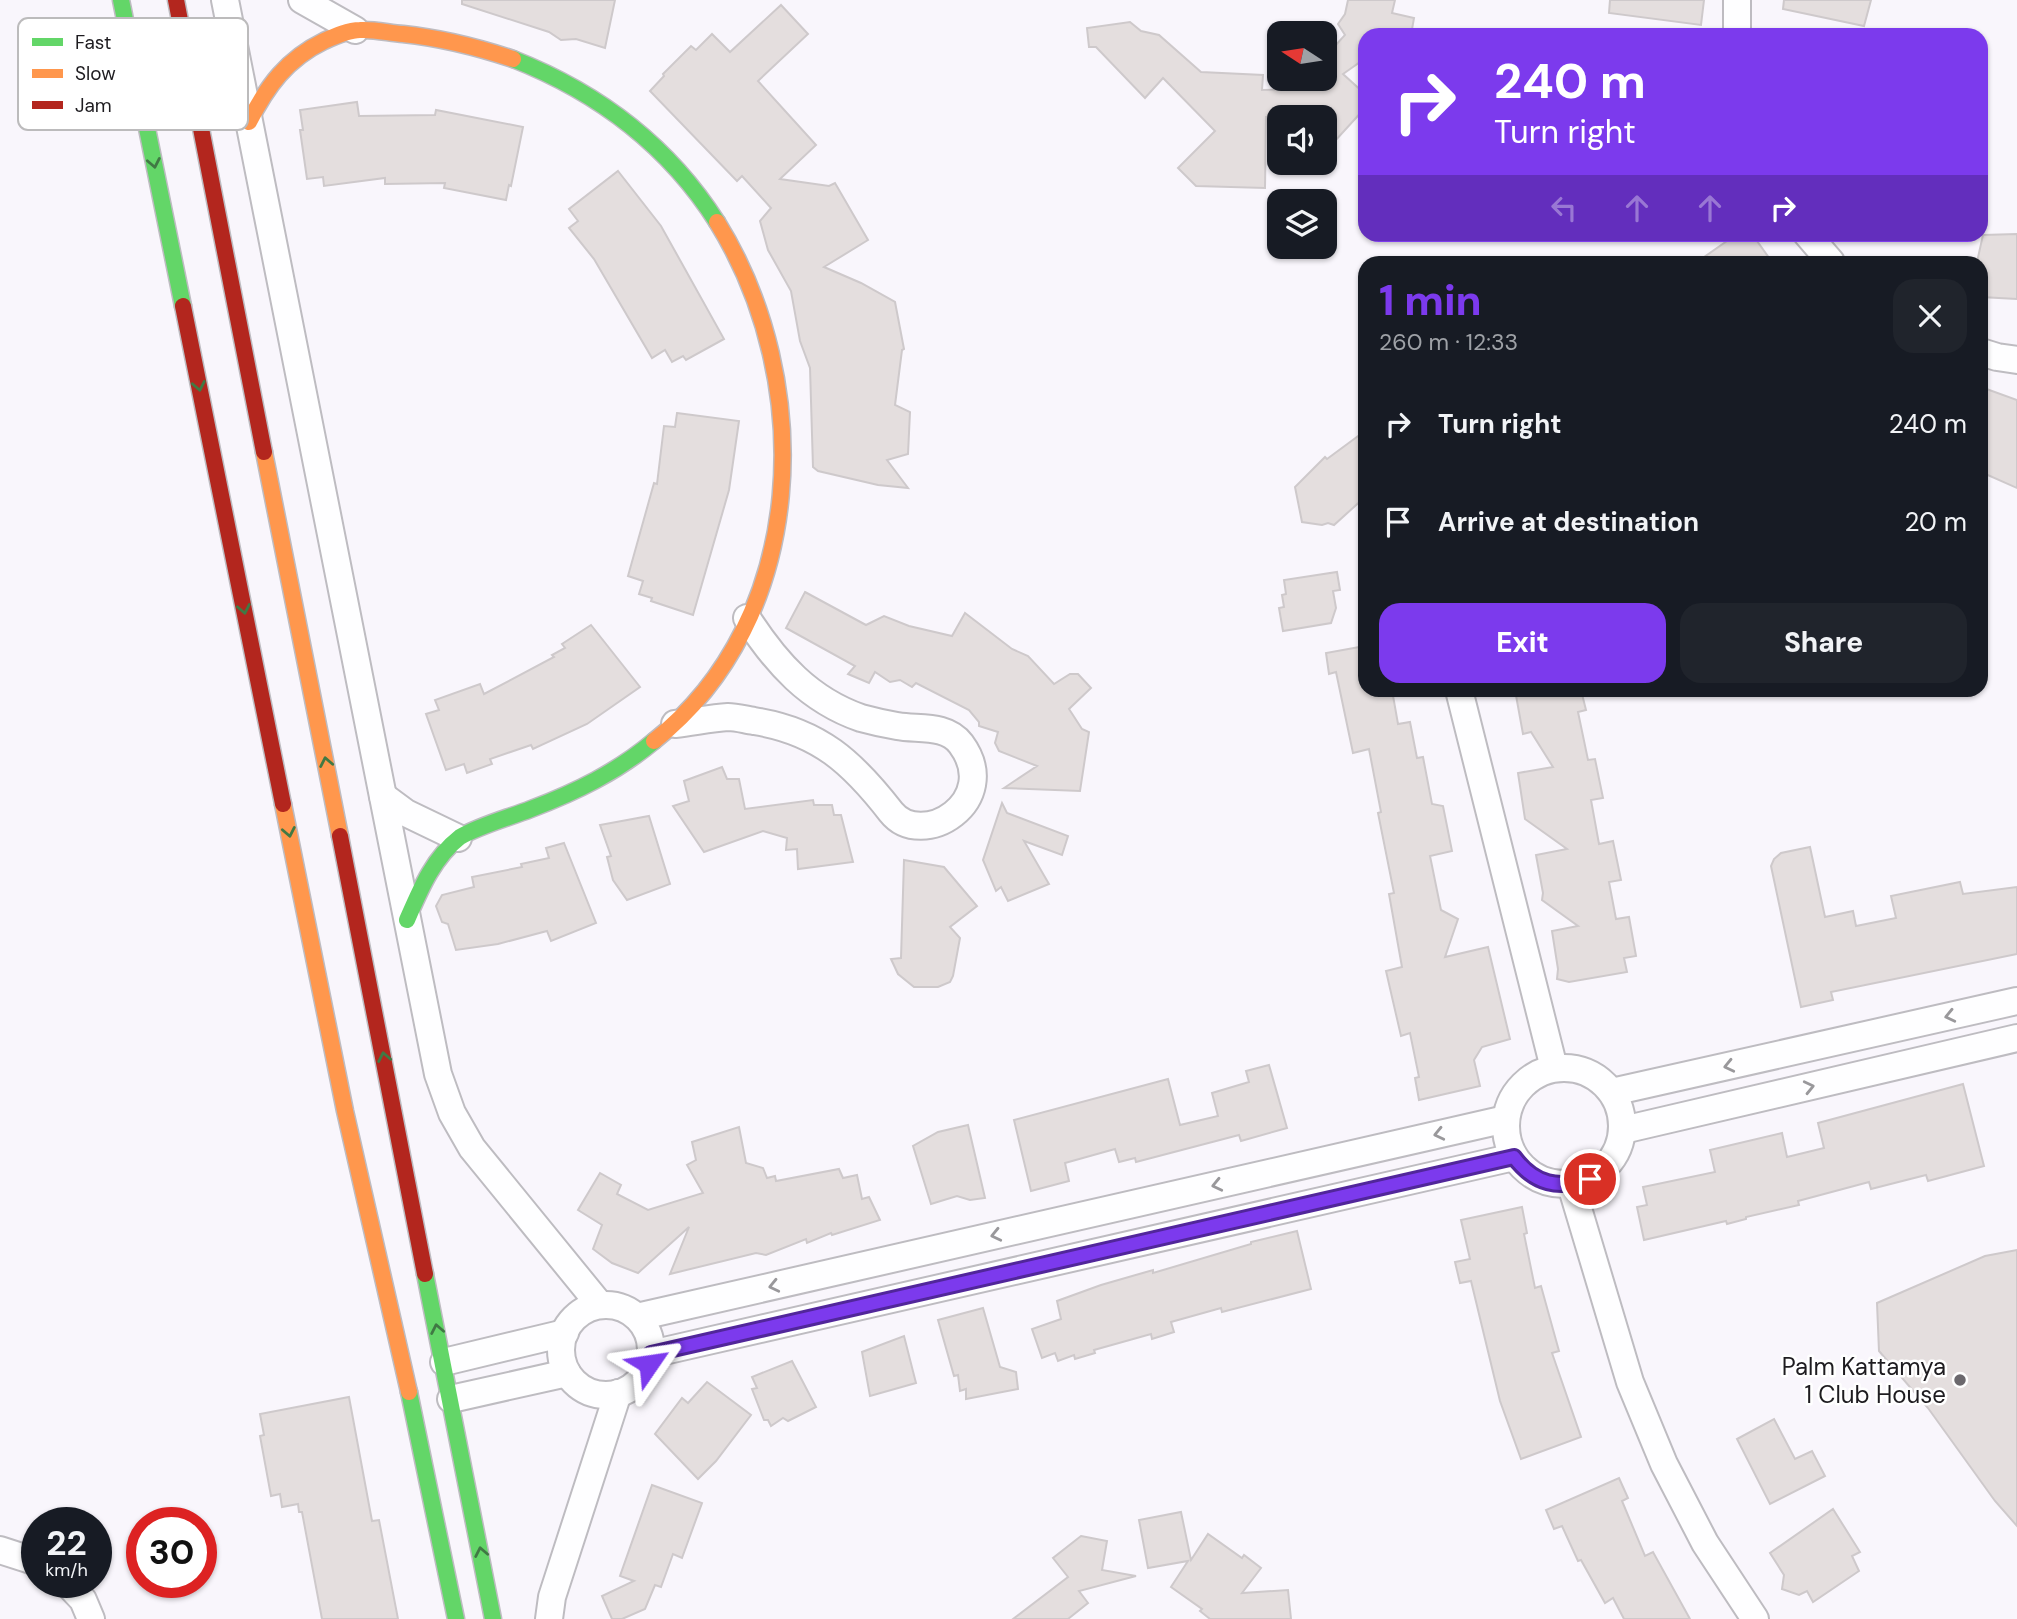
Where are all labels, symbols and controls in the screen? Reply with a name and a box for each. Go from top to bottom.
legend [18,18,248,130]
north arrow [1267,21,1337,91]
map controls [1267,21,1337,259]
text: Fast [75,30,111,55]
text: 240 m [1494,49,1646,113]
icon: right [1379,56,1470,147]
text: Slow [75,61,116,86]
text: Jam [75,93,112,118]
button: sound [1267,105,1337,175]
text: Turn right [1494,111,1636,153]
one-way arrow [145,157,160,169]
button: layers [1267,189,1337,259]
icon: left [1545,189,1583,227]
icon: ahead [1618,189,1656,227]
icon: ahead [1691,189,1729,227]
icon: right [1764,189,1802,227]
text: 1 min [1379,273,1482,328]
button: close [1893,279,1967,353]
text: 260 m · 12:33 [1379,327,1518,357]
one-way arrow [190,380,205,392]
icon: right [1379,405,1417,443]
text: Turn right [1438,407,1562,441]
text: 240 m [1889,407,1967,441]
icon: arrive [1379,503,1417,541]
text: Arrive at destination [1438,505,1699,539]
text: 20 m [1904,505,1967,539]
one-way arrow [235,603,250,615]
button: Exit [1379,603,1666,683]
button: Share [1680,603,1967,683]
one-way arrow [320,756,335,768]
one-way arrow [280,826,295,838]
one-way arrow [1945,1008,1957,1022]
one-way arrow [377,1051,392,1063]
one-way arrow [1723,1058,1735,1073]
one-way arrow [1802,1080,1814,1095]
one-way arrow [1433,1126,1445,1141]
pin [1560,1149,1620,1209]
icon: arrive [1571,1160,1609,1198]
one-way arrow [1211,1177,1223,1191]
one-way arrow [990,1227,1002,1242]
one-way arrow [768,1278,780,1292]
one-way arrow [431,1323,446,1335]
position arrow [612,1327,686,1401]
place label: Palm Kattamya 1 Club House [1782,1351,1946,1410]
marker: Palm Kattamya 1 Club House [1952,1372,1968,1388]
speed limit sign: 30 [126,1507,217,1598]
text: 22 [46,1520,87,1566]
one-way arrow [474,1546,489,1558]
text: km/h [45,1558,88,1582]

